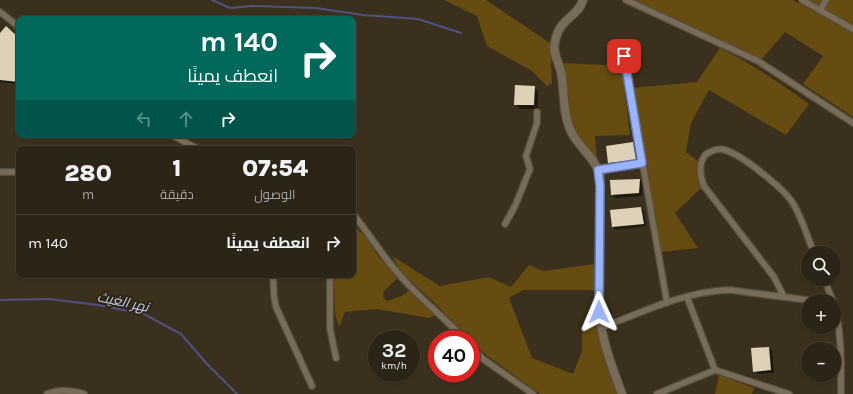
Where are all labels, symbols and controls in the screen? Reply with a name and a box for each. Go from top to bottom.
text: 140 m [200,25,278,58]
icon: right [292,32,344,84]
pin [607,39,641,73]
icon: arrive [613,45,635,67]
text: انعطف يمينًا [187,65,278,87]
icon: left [133,108,155,130]
icon: ahead [175,108,197,130]
icon: right [217,108,239,130]
text: 1 [172,154,181,182]
text: 07:54 [242,154,308,182]
text: 280 [64,159,112,187]
text: m [82,187,94,202]
text: دقيقة [160,187,194,202]
text: الوصول [254,187,296,202]
icon: right [322,232,344,254]
text: 140 m [28,234,68,252]
text: انعطف يمينًا [226,234,310,252]
map controls [801,246,841,382]
button: search [801,246,841,286]
water label: نهر الغيث [96,288,152,316]
position arrow [578,291,620,333]
button: + [801,294,841,334]
speed limit sign: 40 [428,330,480,382]
text: 32 [382,339,406,362]
button: − [801,342,841,382]
text: km/h [381,360,407,372]

